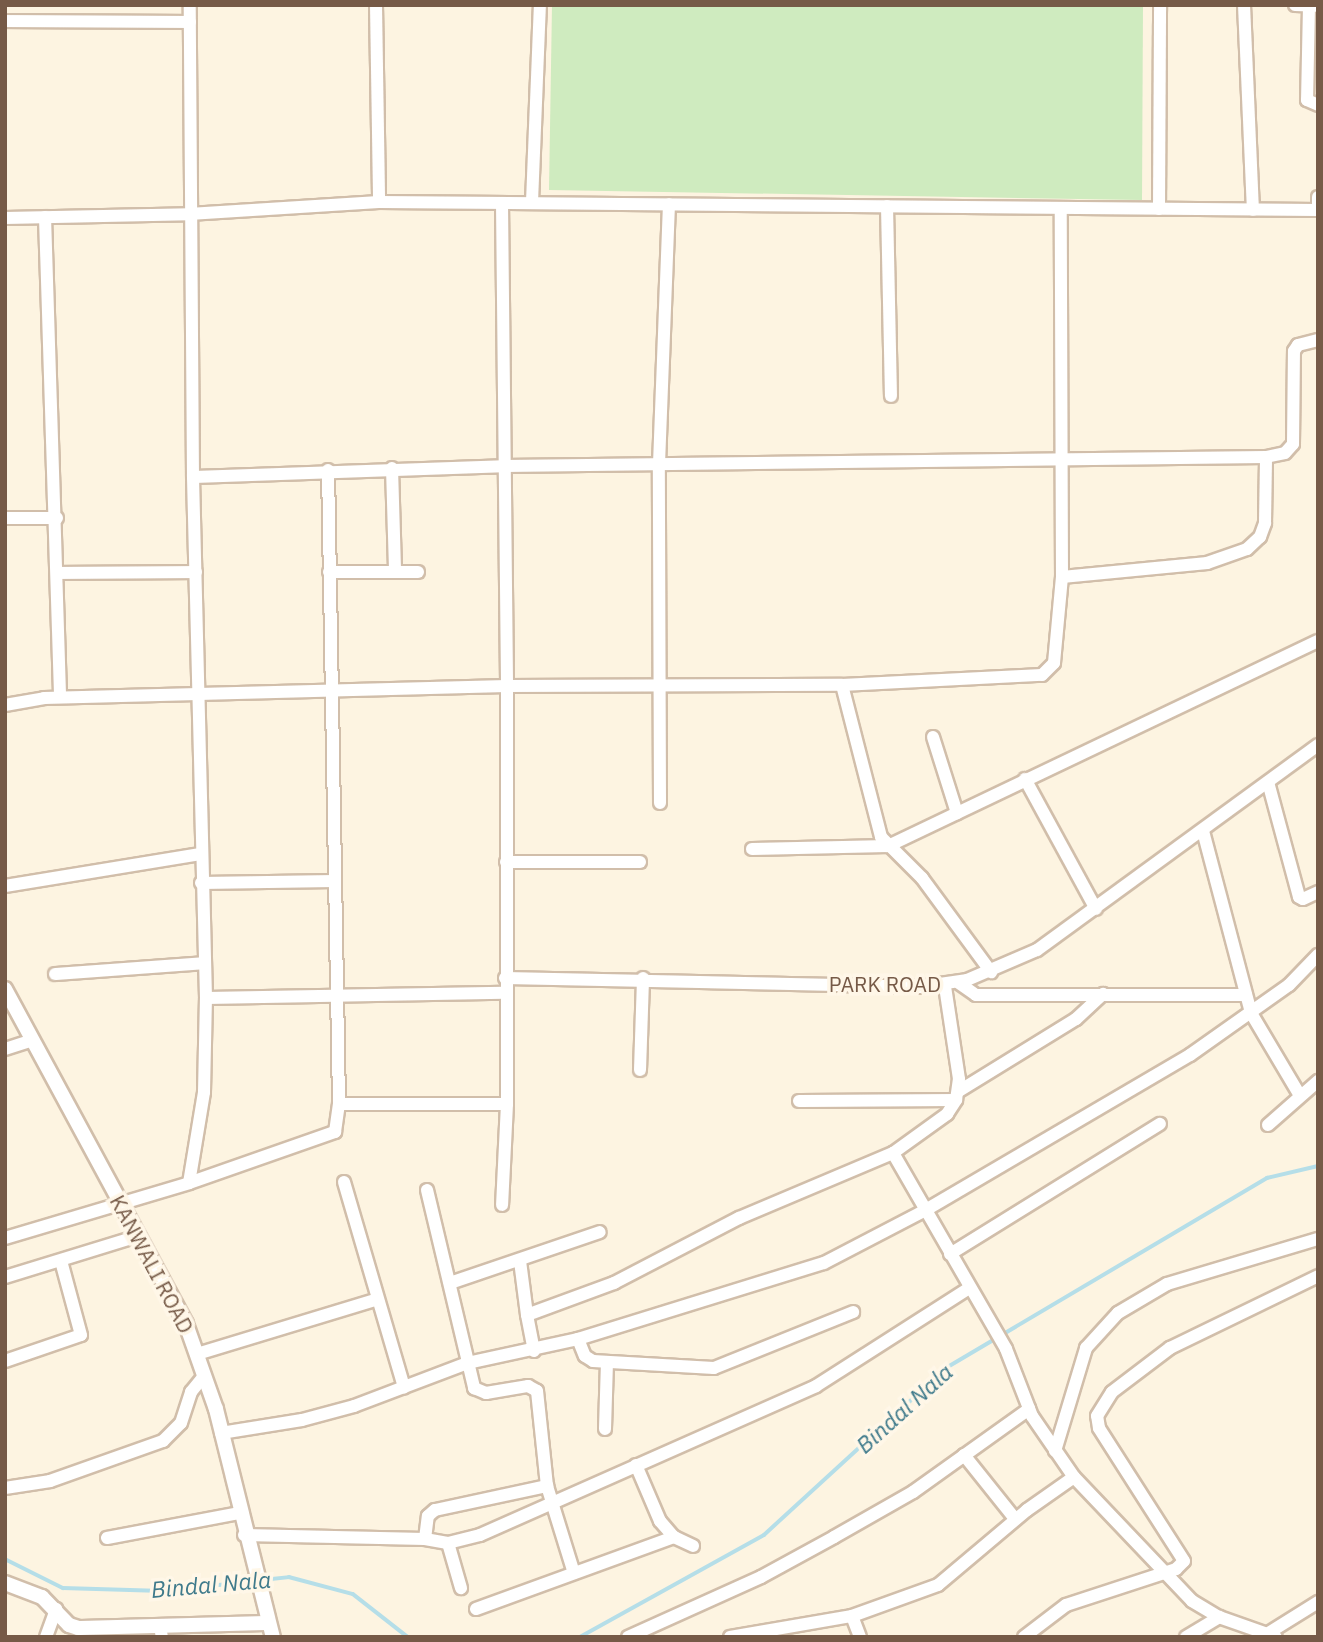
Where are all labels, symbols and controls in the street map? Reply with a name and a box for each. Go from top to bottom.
street label: PARK ROAD [829,971,941,997]
street label: KANWALI ROAD [105,1191,199,1337]
water label: Bindal Nala [850,1357,958,1459]
water label: Bindal Nala [150,1565,272,1603]

